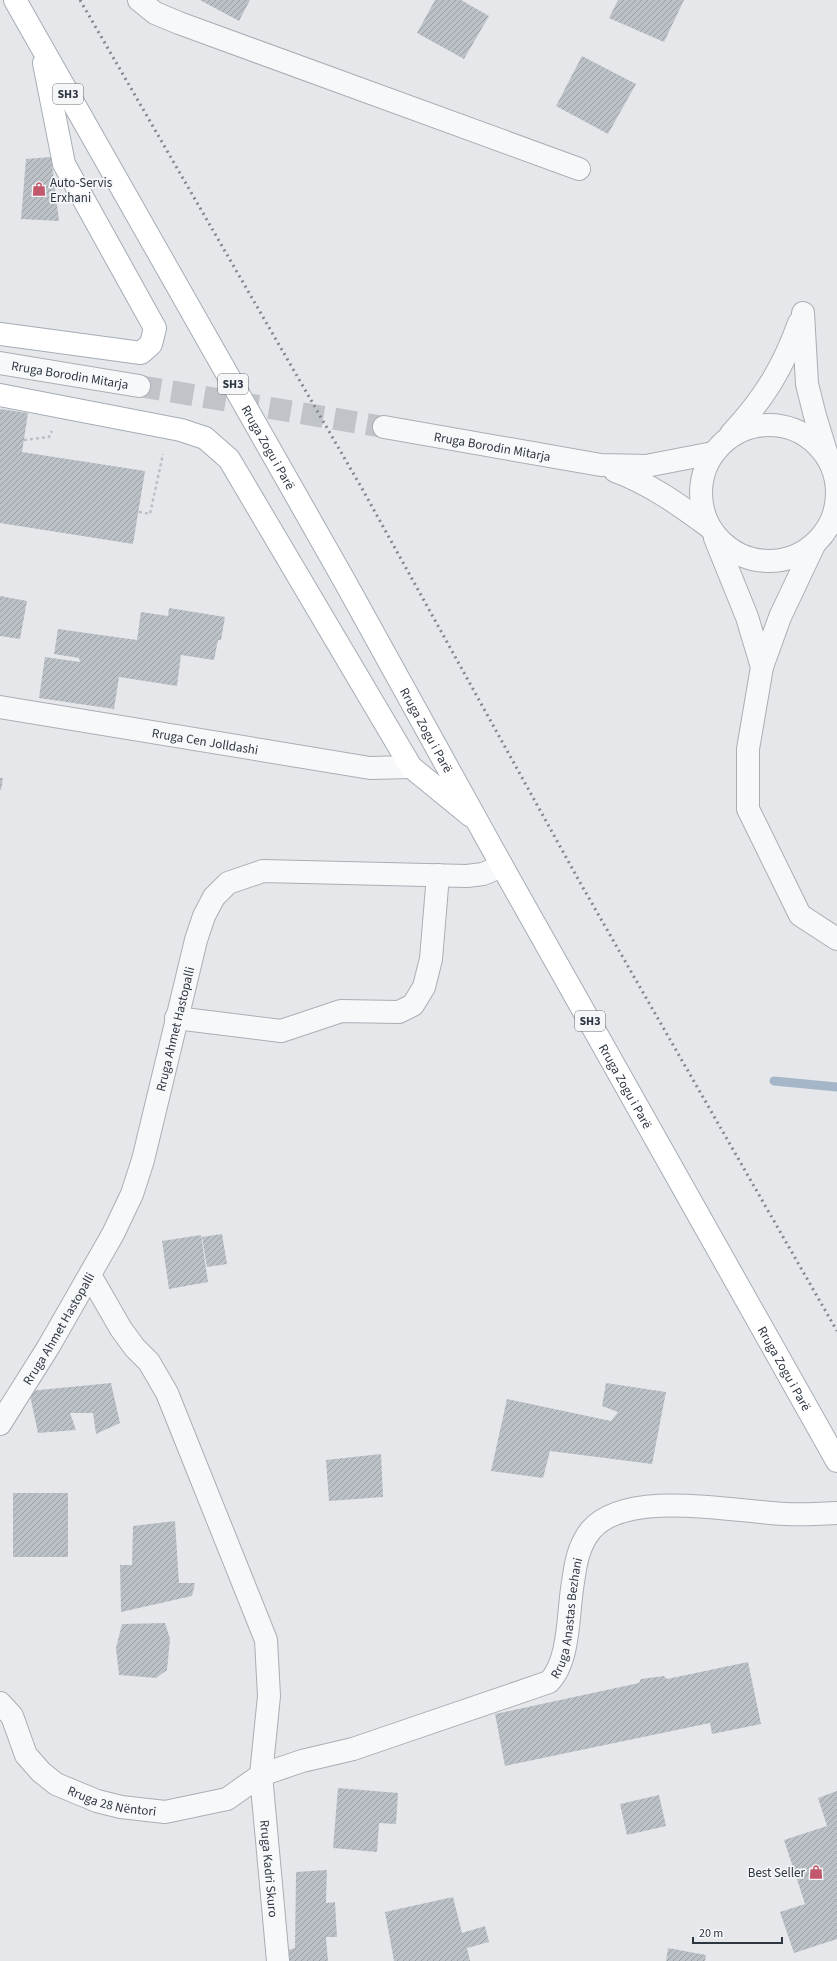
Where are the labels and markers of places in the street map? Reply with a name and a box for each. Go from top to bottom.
place label: Auto-Servis Erxhani [50,174,113,207]
shop icon: Auto-Servis Erxhani [31,181,47,197]
place label: Best Seller [748,1864,805,1882]
shop icon: Best Seller [808,1864,824,1880]

